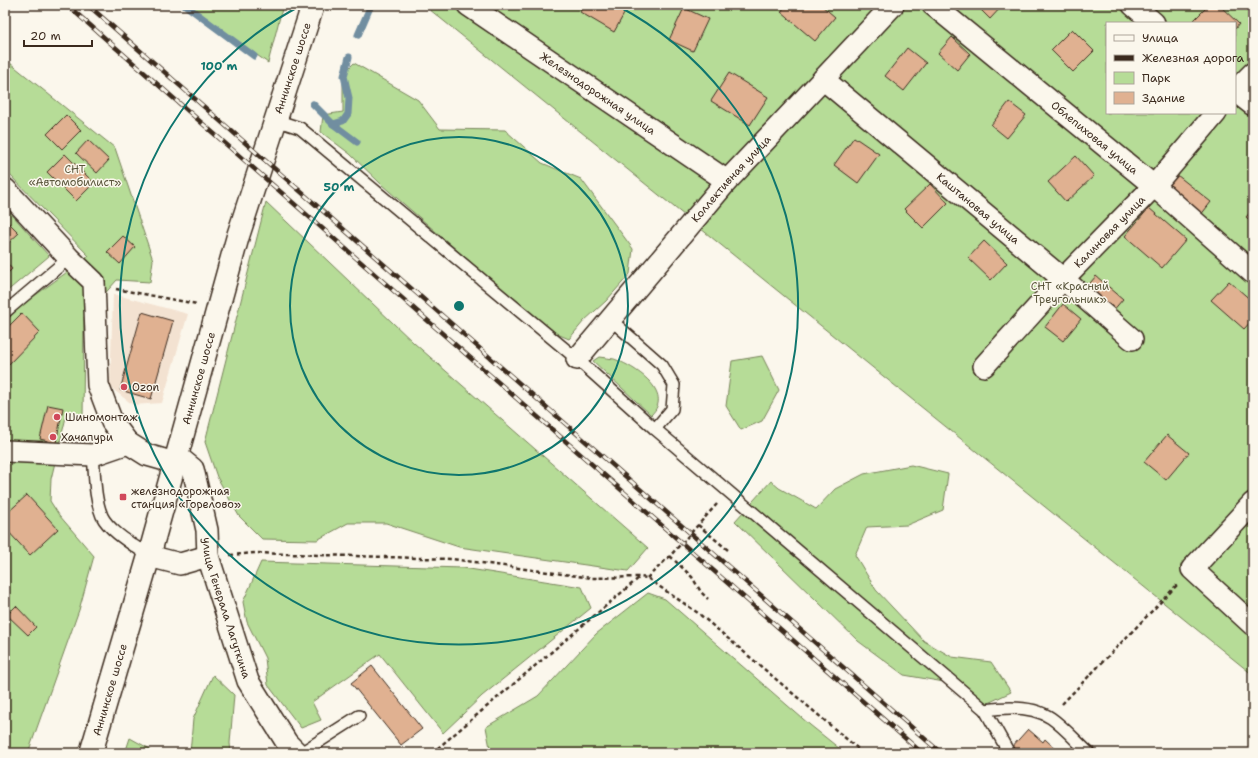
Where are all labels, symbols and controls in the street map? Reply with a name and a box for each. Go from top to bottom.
street label: Аннинское шоссе [271,21,315,116]
scale bar [24,22,92,48]
legend [1106,22,1236,114]
text: 20 m [30,28,61,44]
text: Улица [1142,30,1179,46]
street label: Железнодорожная улица [537,49,659,138]
text: Железная дорога [1142,50,1245,66]
text: 100 m [201,58,238,74]
text: Парк [1142,70,1171,86]
text: Здание [1142,90,1186,106]
street label: Облепиховая улица [1048,98,1141,178]
street label: Коллективная улица [688,132,774,226]
park label: СНТ «Автомобилист» [29,162,121,190]
street label: Каштановая улица [933,170,1023,248]
text: 50 m [324,179,355,195]
street label: Калиновая улица [1071,192,1149,271]
park label: СНТ «Красный Треугольник» [1031,279,1109,307]
centre of rings [452,299,466,313]
street label: Аннинское шоссе [179,330,219,426]
place label: Ozon [132,380,160,395]
marker: Ozon [119,382,129,392]
place label: Шиномонтаж [65,410,138,425]
marker: Шиномонтаж [52,412,62,422]
place label: Хачапури [61,430,113,445]
marker: Хачапури [48,432,58,442]
place label: железнодорожная станция «Горелово» [131,484,241,512]
marker: железнодорожная станция «Горелово» [118,492,128,502]
street label: улица Генерала Лагуткина [199,537,254,681]
street label: Аннинское шоссе [89,642,131,738]

